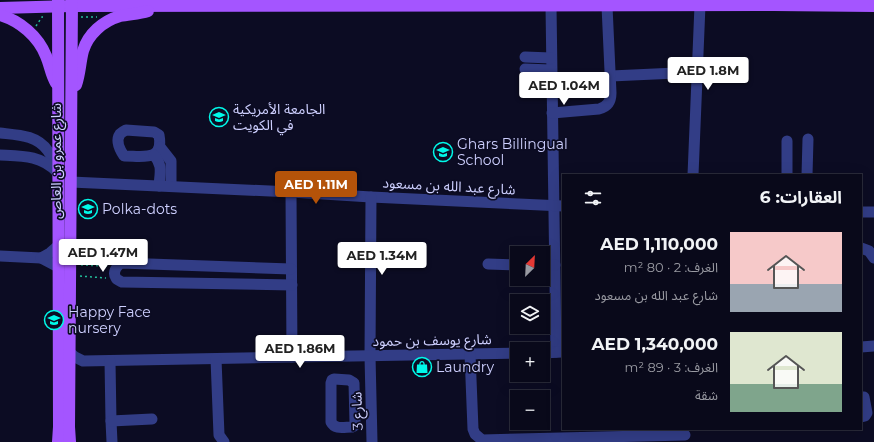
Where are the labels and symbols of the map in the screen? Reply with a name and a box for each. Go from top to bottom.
pin: AED 1.8M [667,57,749,91]
pin: AED 1.04M [518,72,610,106]
place label: الجامعة الأمريكية في الكويت [233,100,325,136]
street label: شارع عمرو بن العاص [47,103,67,219]
school or university icon: الجامعة الأمريكية في الكويت [208,106,230,128]
place label: Ghars Billingual School [457,135,568,169]
school or university icon: Ghars Billingual School [432,141,454,163]
pin: AED 1.11M [270,171,362,205]
street label: شارع عبد الله بن مسعود [382,174,516,200]
school or university icon: Polka-dots [77,198,99,220]
place label: Polka-dots [102,200,177,218]
pin: AED 1.47M [57,239,149,273]
pin: AED 1.34M [336,242,428,276]
north arrow [510,246,550,286]
place label: Happy Face nursery [68,303,151,337]
school or university icon: Happy Face nursery [43,309,65,331]
street label: شارع يوسف بن حمود [372,330,492,352]
pin: AED 1.86M [254,335,346,369]
shop icon: Laundry [411,356,433,378]
place label: Laundry [436,358,494,376]
street label: شارع 3 [347,391,369,431]

